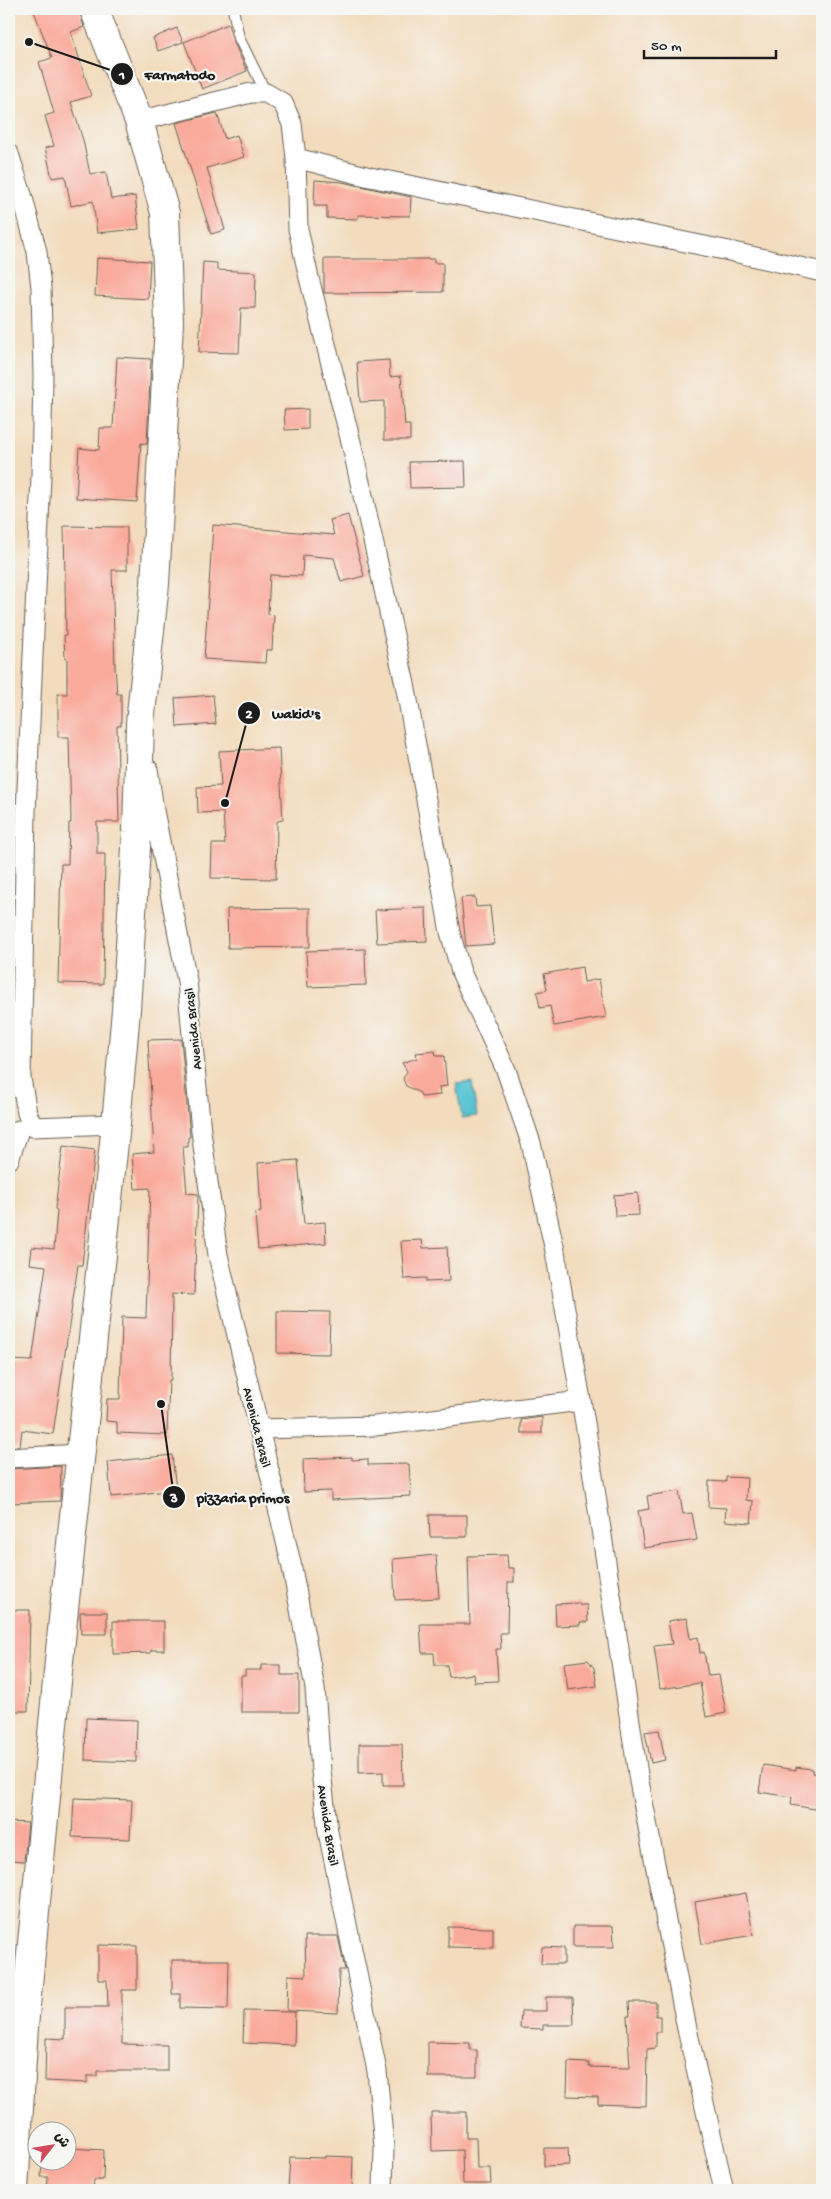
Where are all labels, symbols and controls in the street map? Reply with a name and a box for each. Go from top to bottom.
scale bar [644,28,776,60]
text: 50 m [651,38,682,56]
callout: Farmatodo [110,59,225,89]
text: 1 [118,67,125,85]
text: Farmatodo [144,67,216,85]
callout: wakid's [237,698,330,728]
text: 2 [245,706,253,724]
text: wakid's [271,706,321,724]
street label: Avenida Brasil [182,987,207,1070]
street label: Avenida Brasil [237,1386,274,1469]
callout: pizzaria primos [161,1482,299,1512]
text: 3 [169,1490,178,1508]
text: pizzaria primos [196,1490,291,1508]
street label: Avenida Brasil [312,1784,341,1867]
north arrow [28,2122,78,2172]
text: ش [50,2130,72,2152]

